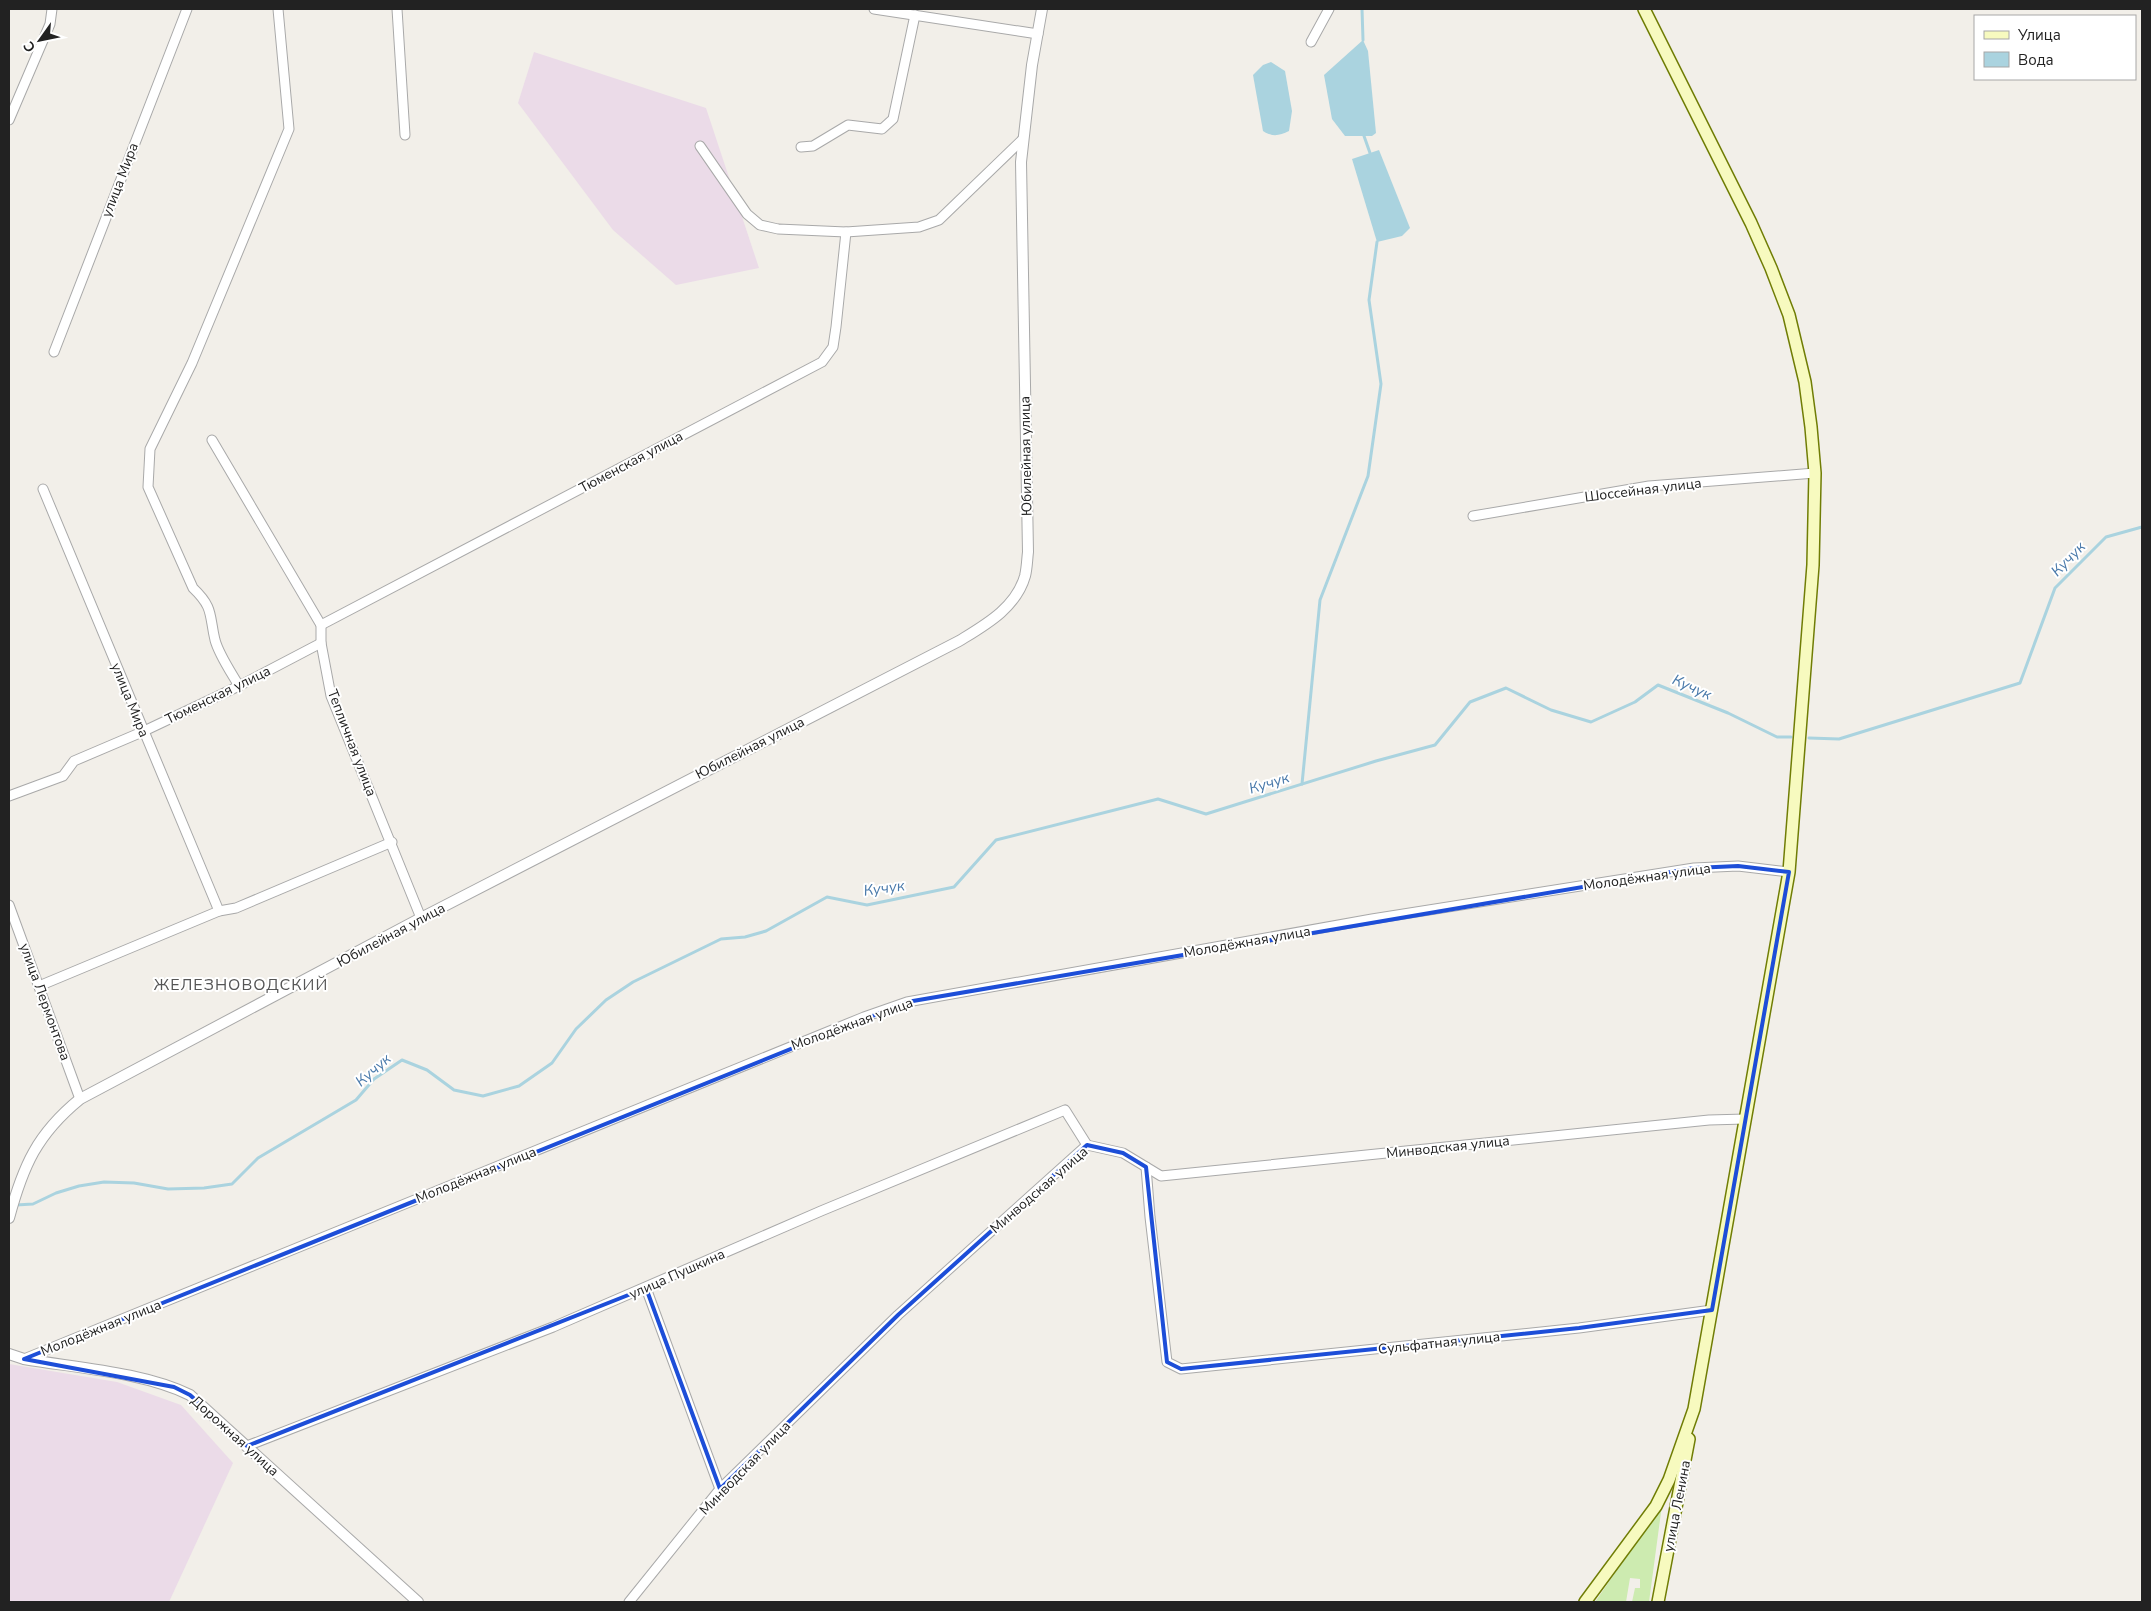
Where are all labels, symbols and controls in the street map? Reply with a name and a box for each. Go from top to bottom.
north arrow [15,15,65,65]
legend [1974,15,2136,80]
text: Улица [2017,25,2061,45]
text: С [19,37,40,56]
text: Вода [2018,50,2054,70]
street label: улица Мира [97,140,143,220]
street label: Юбилейная улица [1015,396,1037,516]
street label: Тюменская улица [576,427,686,497]
street label: Шоссейная улица [1583,473,1703,507]
water label: Кучук [2047,536,2090,581]
street label: улица Мира [106,660,154,740]
street label: Тюменская улица [162,661,274,729]
water label: Кучук [1669,669,1716,705]
street label: Тепличная улица [323,687,381,799]
street label: Юбилейная улица [692,712,808,784]
water label: Кучук [1246,767,1293,799]
street label: Молодёжная улица [1582,859,1712,895]
water label: Кучук [862,875,907,901]
street label: Юбилейная улица [334,898,448,972]
street label: Молодёжная улица [1182,921,1312,963]
street label: улица Лермонтова [15,941,75,1063]
district label: ЖЕЛЕЗНОВОДСКИЙ [154,974,328,996]
street label: Молодёжная улица [788,993,916,1055]
water label: Кучук [351,1048,396,1091]
street label: Минводская улица [1385,1131,1511,1163]
street label: Молодёжная улица [413,1142,539,1208]
street label: Минводская улица [986,1142,1092,1238]
street label: улица Пушкина [626,1244,728,1304]
street label: Молодёжная улица [38,1295,164,1361]
street label: Сульфатная улица [1377,1327,1501,1359]
street label: Дорожная улица [187,1391,283,1481]
street label: Минводская улица [695,1417,795,1519]
street label: улица Ленина [1659,1459,1695,1553]

